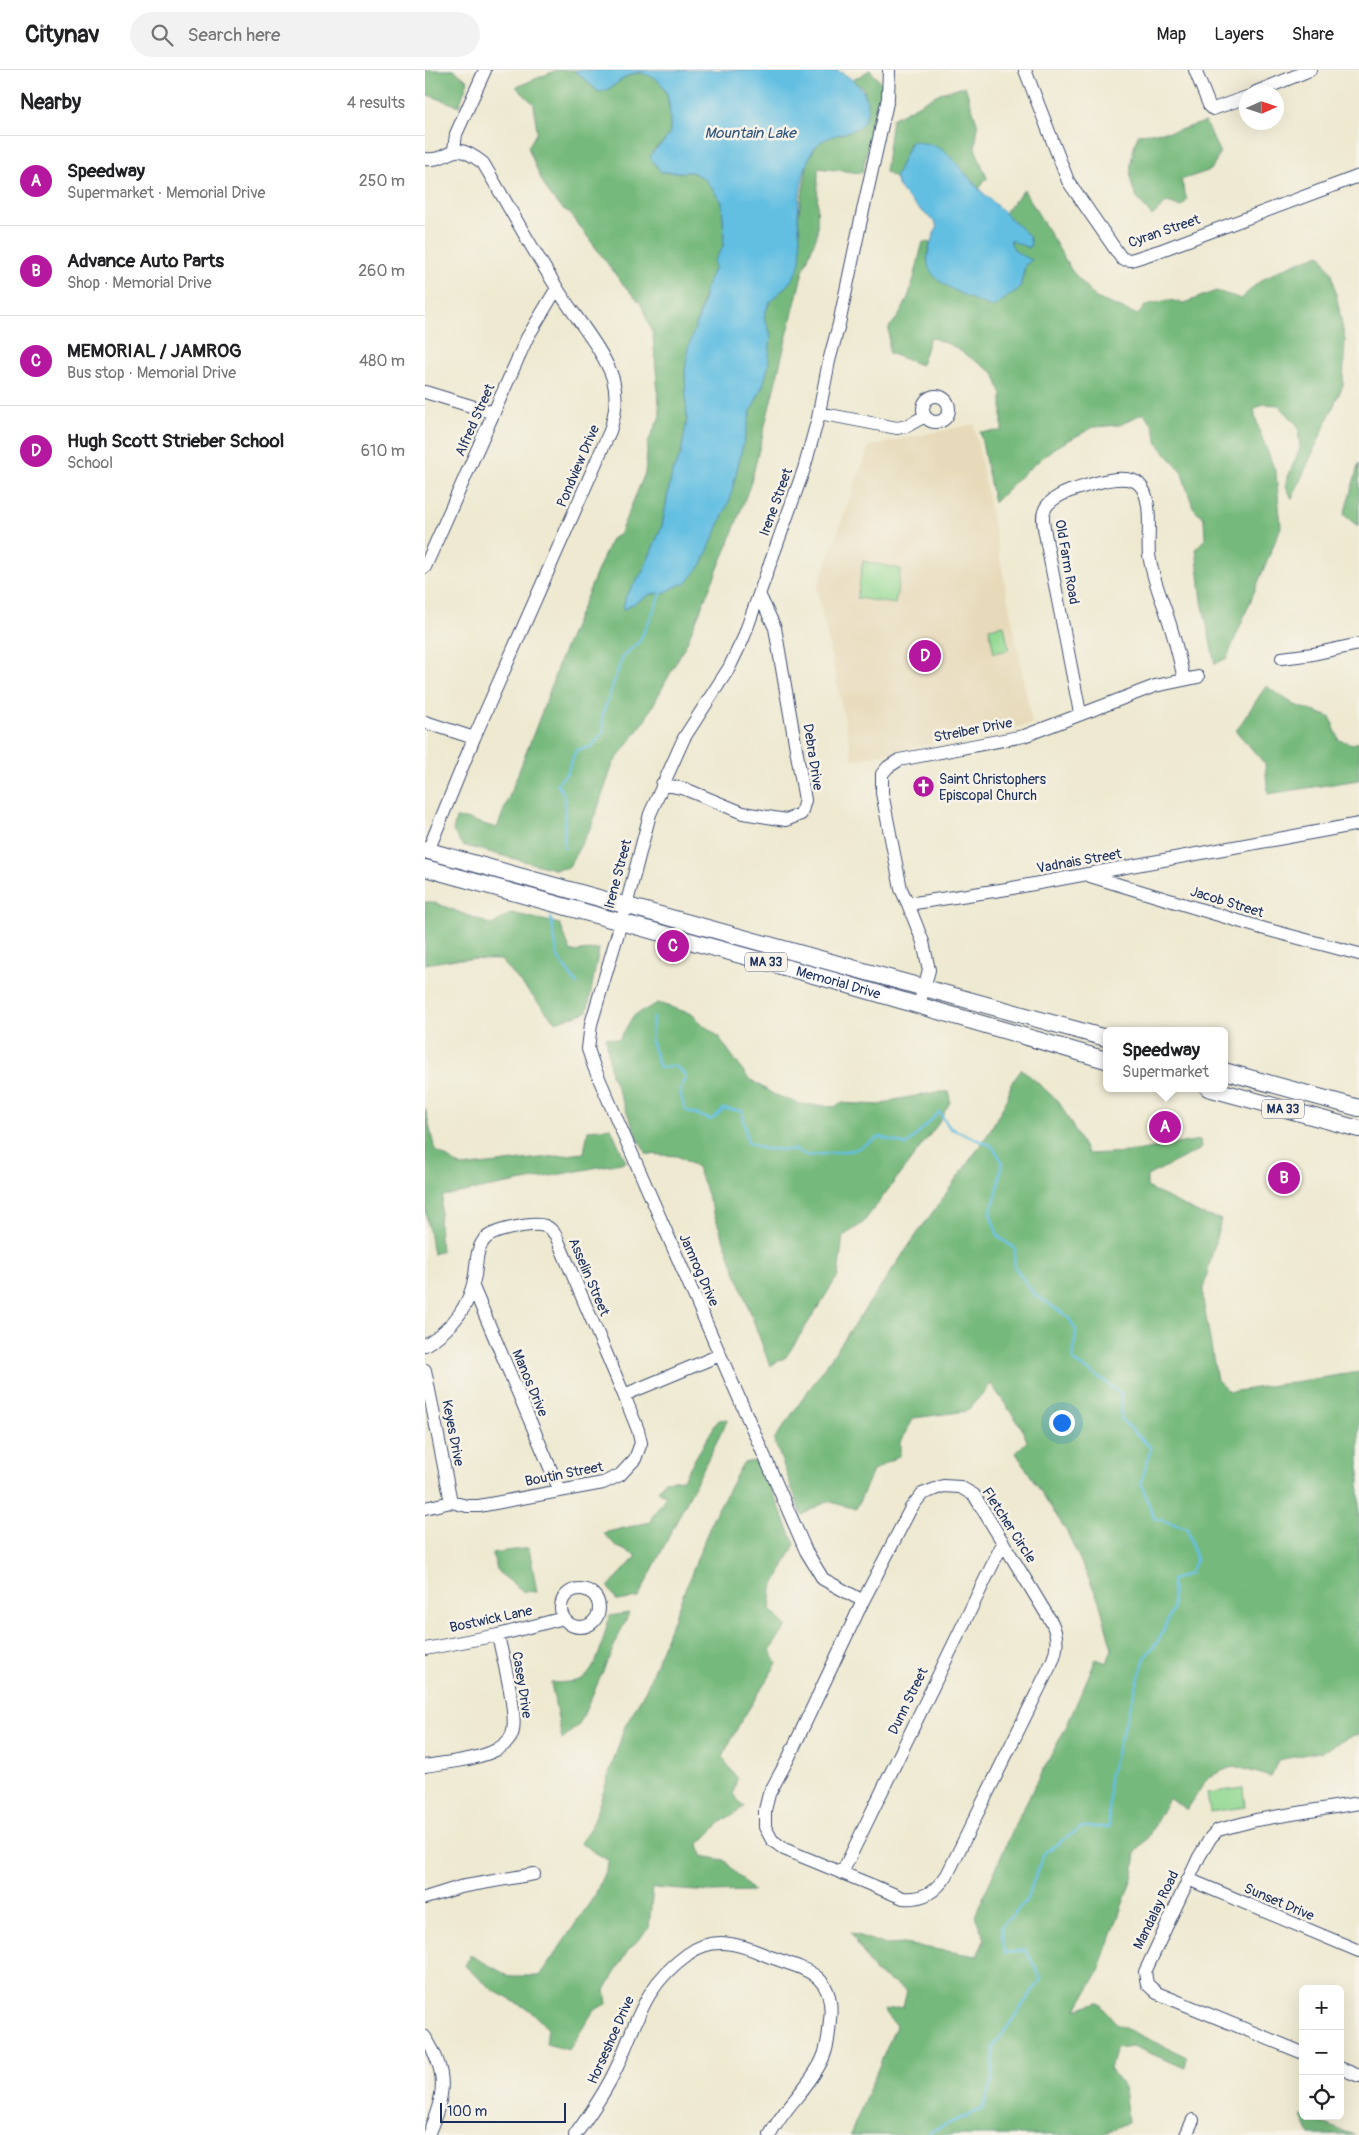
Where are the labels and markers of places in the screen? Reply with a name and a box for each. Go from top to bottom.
pin: D [909,637,941,675]
place label: Saint Christophers Episcopal Church [939,771,1047,804]
church icon: Saint Christophers Episcopal Church [911,775,935,799]
pin: C [657,927,689,965]
pin: A [1149,1108,1181,1146]
pin: B [1268,1159,1300,1197]

